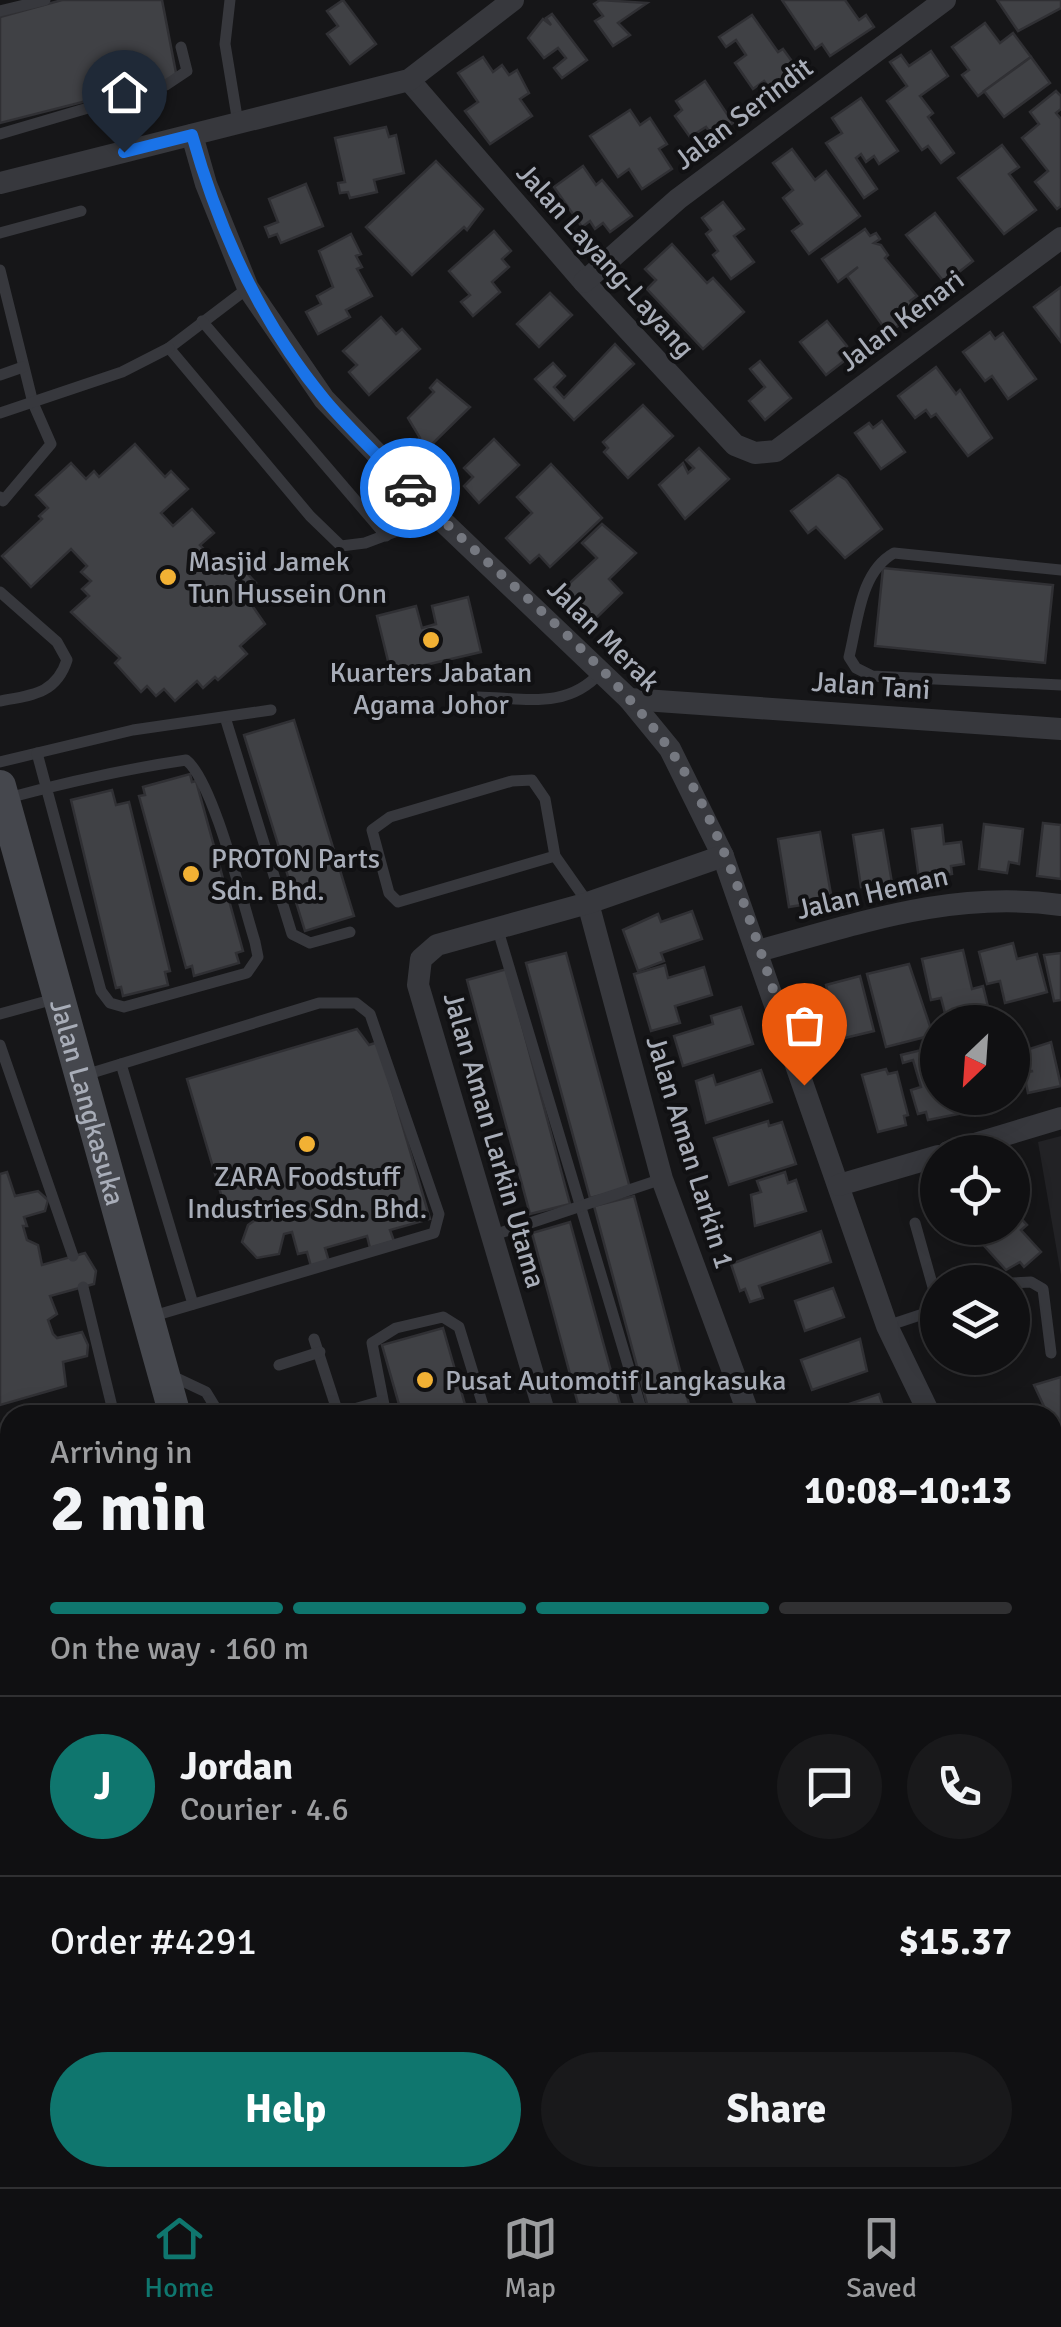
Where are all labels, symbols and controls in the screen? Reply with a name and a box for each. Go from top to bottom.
pin [82,50,167,153]
street label: Jalan Serindit [667,50,820,177]
icon: home [97,65,152,120]
street label: Jalan Layang-Layang [509,156,702,365]
street label: Jalan Kenari [832,263,971,379]
courier [360,438,460,538]
icon: car [383,461,438,516]
place label: Masjid Jamek Tun Hussein Onn [188,545,387,611]
marker: Masjid Jamek Tun Hussein Onn [157,566,179,588]
street label: Jalan Merak [540,572,667,699]
marker: Kuarters Jabatan Agama Johor [420,629,442,651]
place label: Kuarters Jabatan Agama Johor [330,656,532,722]
street label: Jalan Tani [811,665,931,707]
place label: PROTON Parts Sdn. Bhd. [211,842,380,908]
street label: Jalan Heman [793,859,951,927]
marker: PROTON Parts Sdn. Bhd. [180,863,202,885]
pin [762,983,847,1086]
street label: Jalan Aman Larkin Utama [436,989,553,1292]
street label: Jalan Langkasuka [42,995,132,1209]
icon: bag [777,998,832,1053]
north arrow [920,1005,1030,1115]
map controls [920,1005,1030,1375]
street label: Jalan Aman Larkin 1 [638,1032,742,1273]
marker: ZARA Foodstuff Industries Sdn. Bhd. [296,1133,318,1155]
button: locate [920,1135,1030,1245]
place label: ZARA Foodstuff Industries Sdn. Bhd. [187,1160,427,1226]
button: layers [920,1265,1030,1375]
place label: Pusat Automotif Langkasuka [445,1364,786,1398]
marker: Pusat Automotif Langkasuka [414,1369,436,1391]
text: Arriving in [50,1433,192,1472]
text: 10:08–10:13 [804,1467,1012,1514]
text: 2 min [50,1469,207,1549]
text: On the way · 160 m [50,1629,309,1668]
button: chat [777,1734,882,1839]
button: phone [907,1734,1012,1839]
text: Jordan [180,1743,293,1790]
text: J [94,1763,111,1810]
text: Courier · 4.6 [180,1790,349,1829]
text: Order #4291 [50,1918,257,1965]
text: $15.37 [899,1918,1012,1965]
button: Help [50,2052,521,2167]
button: Share [541,2052,1012,2167]
tab: Home [144,2211,214,2305]
tab: Map [503,2211,558,2305]
tab: Saved [846,2211,917,2305]

